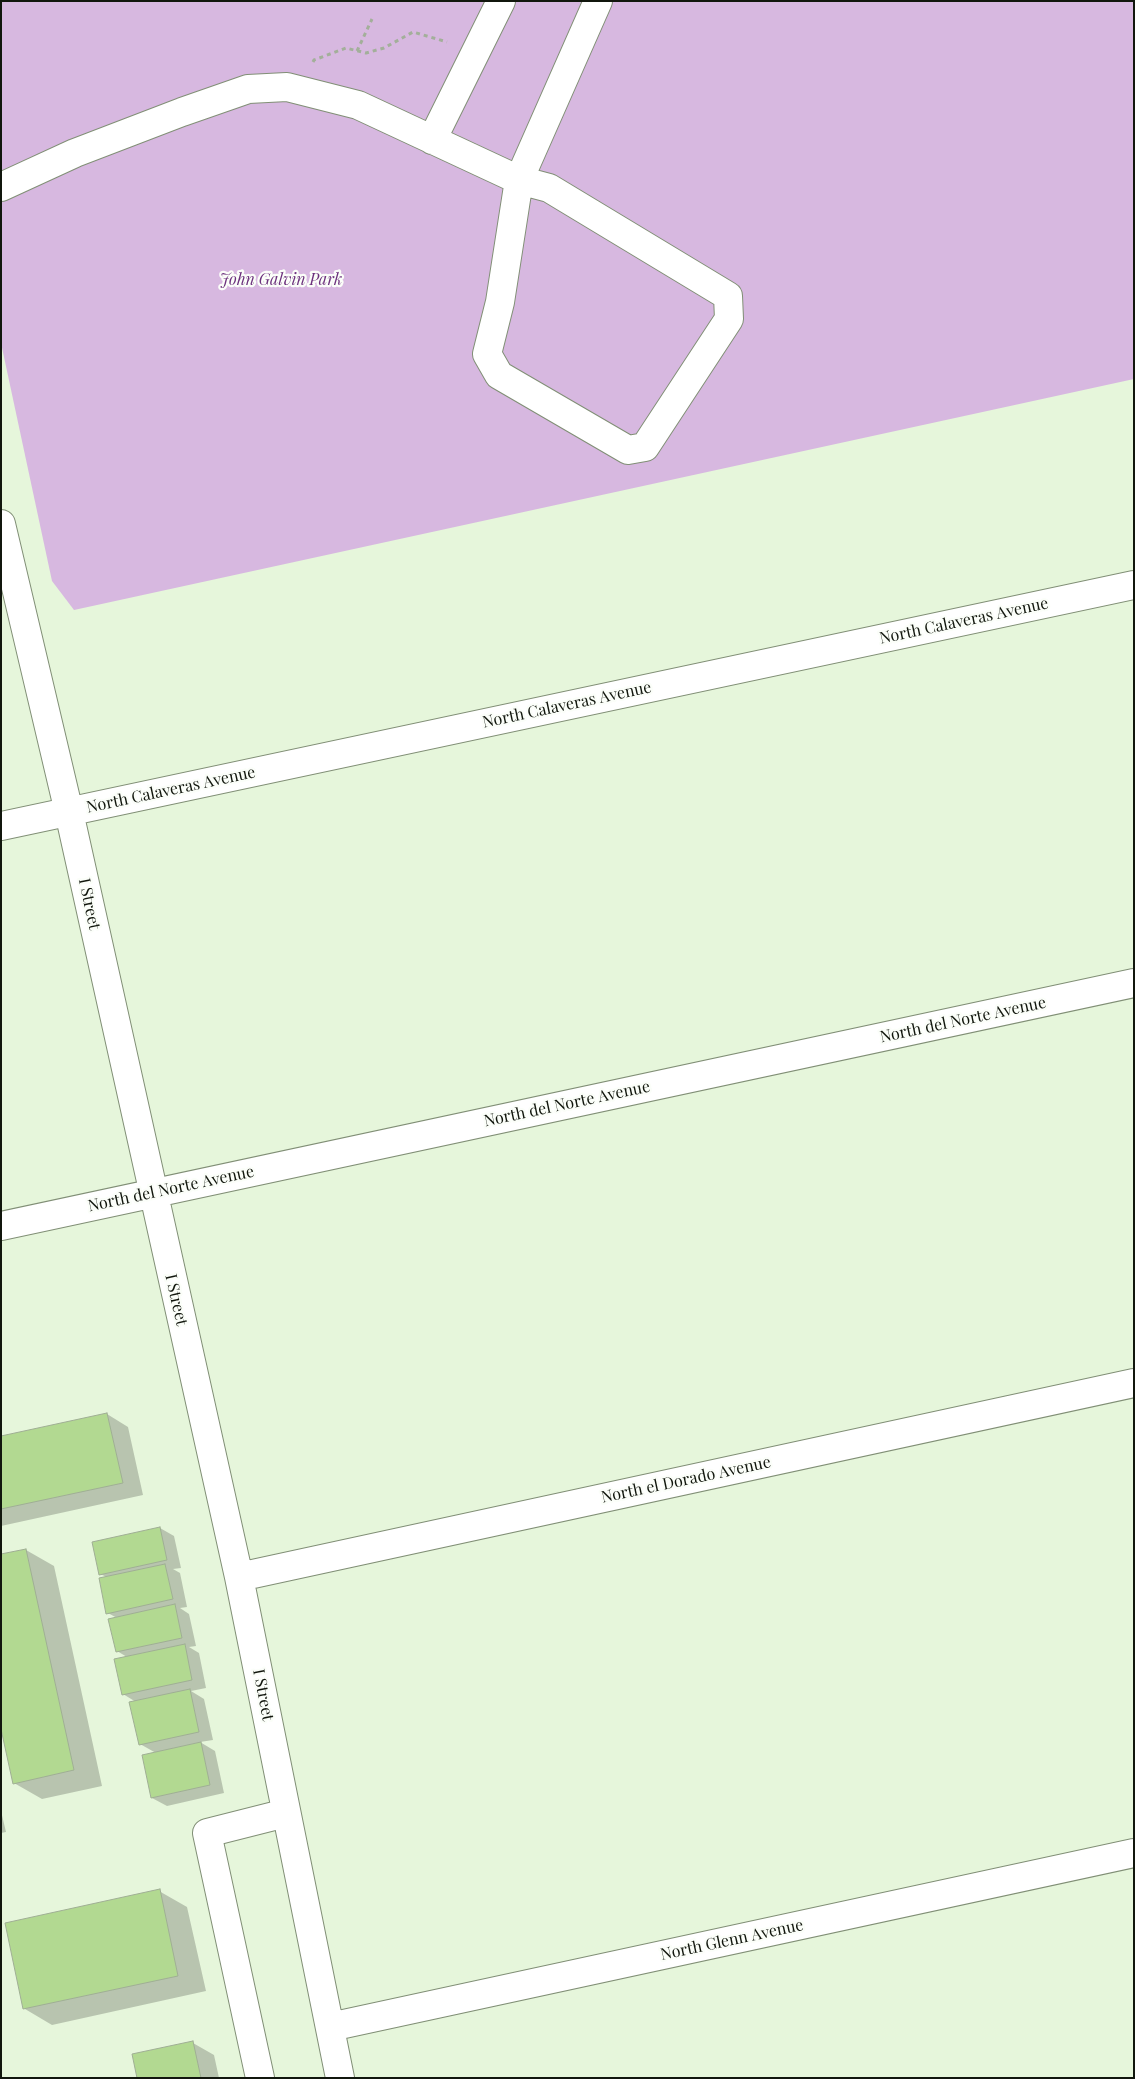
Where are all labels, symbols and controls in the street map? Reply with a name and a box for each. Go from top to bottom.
park label: John Galvin Park [220,270,342,290]
street label: North Calaveras Avenue [878,594,1050,648]
street label: North Calaveras Avenue [481,678,653,732]
street label: North Calaveras Avenue [85,763,257,817]
street label: I Street [74,876,104,932]
street label: North del Norte Avenue [878,993,1048,1047]
street label: North del Norte Avenue [482,1077,652,1131]
street label: North del Norte Avenue [86,1162,256,1216]
street label: I Street [161,1272,191,1328]
street label: North el Dorado Avenue [599,1453,773,1507]
street label: I Street [249,1667,277,1723]
street label: North Glenn Avenue [659,1915,805,1965]

